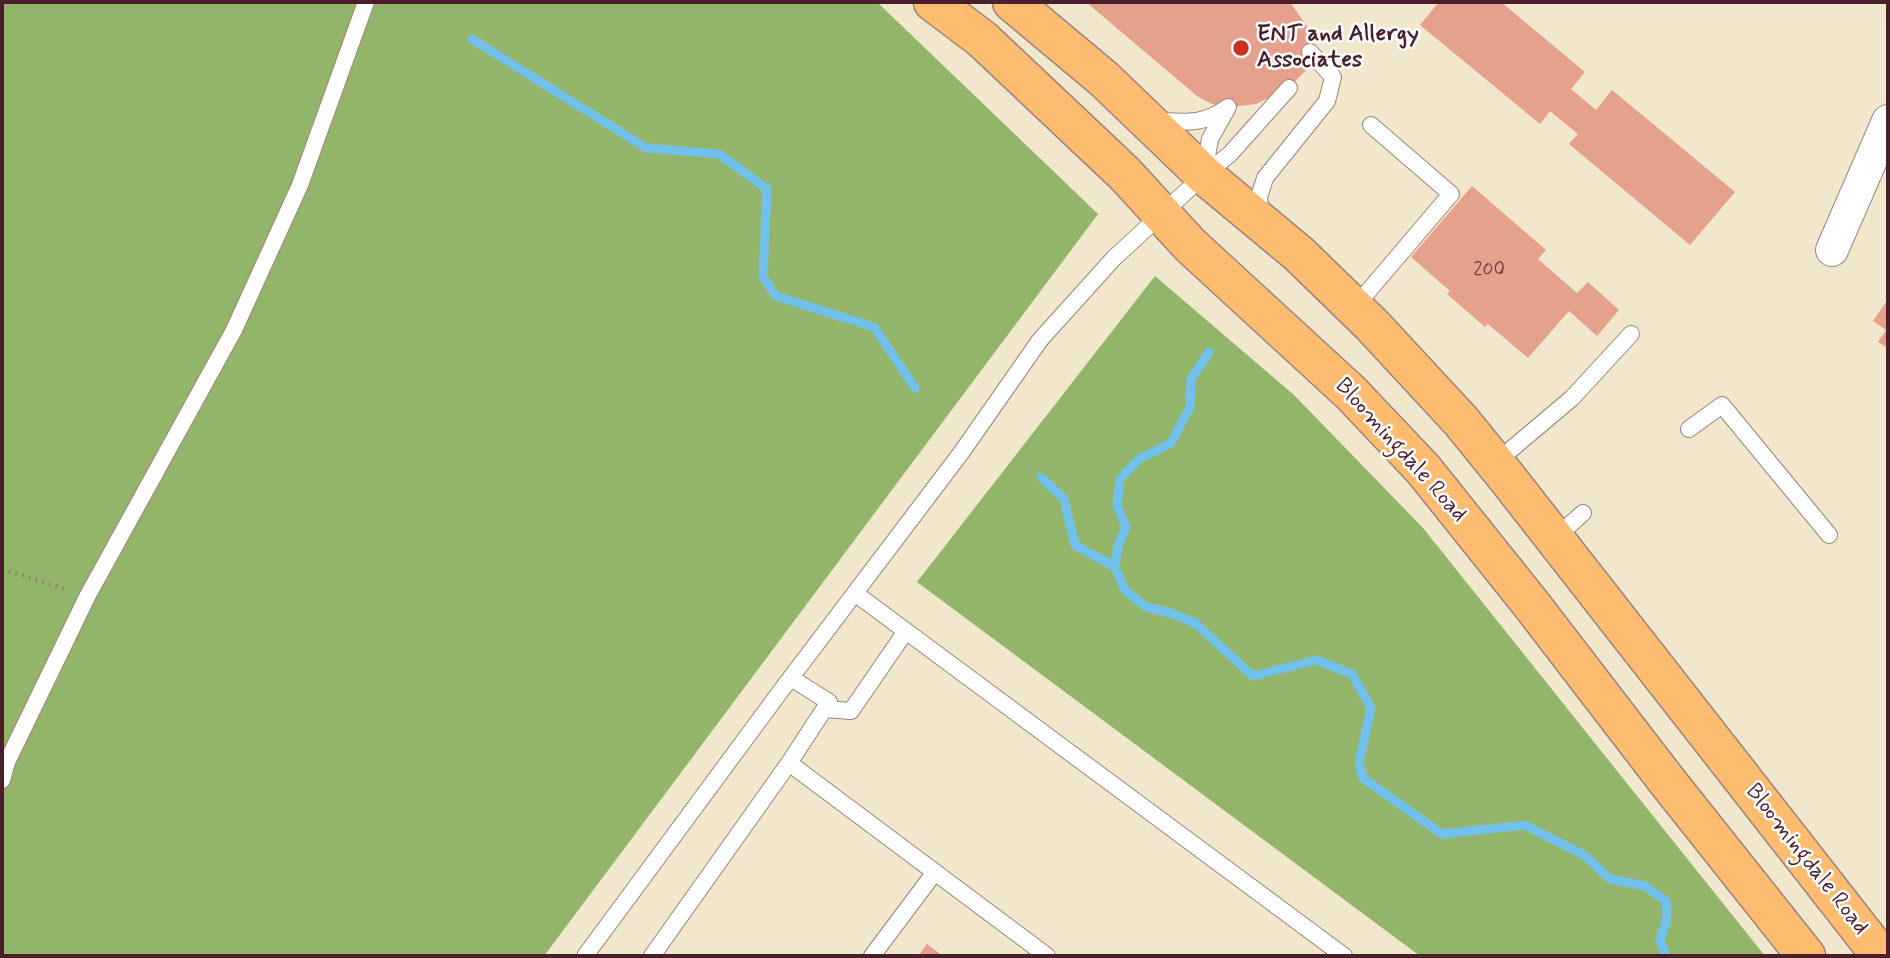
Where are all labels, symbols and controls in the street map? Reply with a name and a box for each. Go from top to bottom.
place label: ENT and Allergy Associates [1257,21,1419,75]
marker: ENT and Allergy Associates [1231,38,1251,58]
house number: 200 [1473,260,1505,282]
street label: Bloomingdale Road [1328,373,1472,529]
street label: Bloomingdale Road [1738,779,1874,941]

